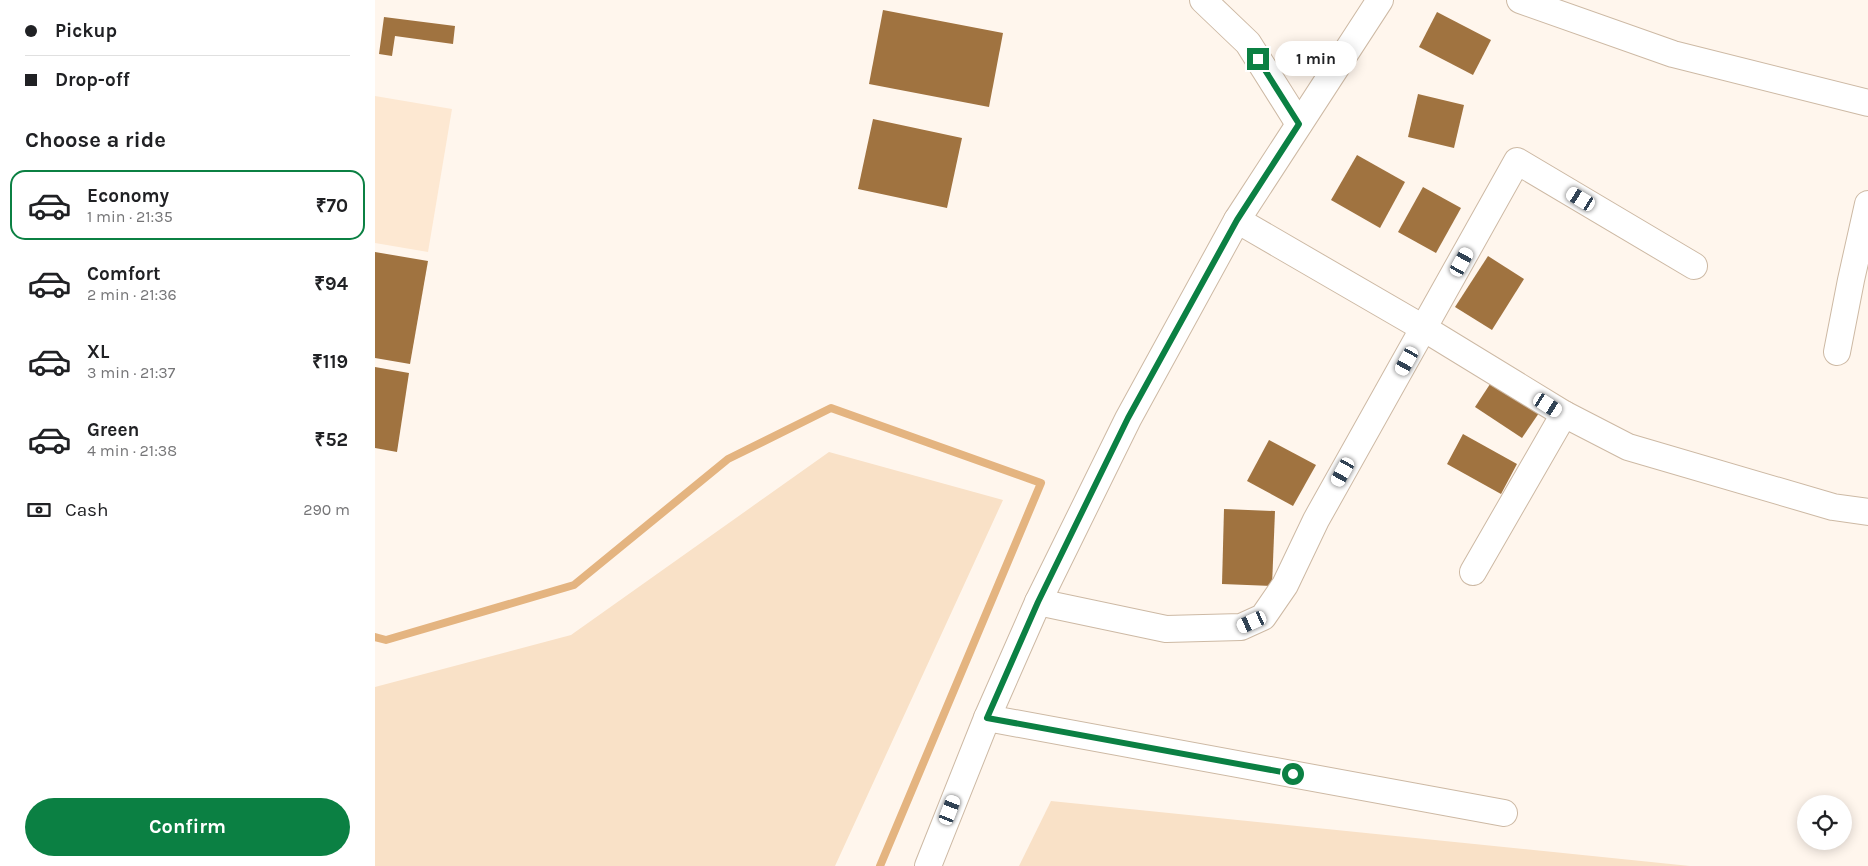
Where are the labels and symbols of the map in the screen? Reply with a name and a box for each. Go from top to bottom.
callout: 1 min [1275,42,1358,76]
route end [1247,48,1269,70]
car [1564,185,1597,213]
car [1448,245,1475,279]
car [1393,344,1420,378]
car [1531,391,1564,419]
car [1329,455,1356,489]
car [1235,609,1268,635]
route start [1282,763,1304,785]
car [937,793,962,827]

